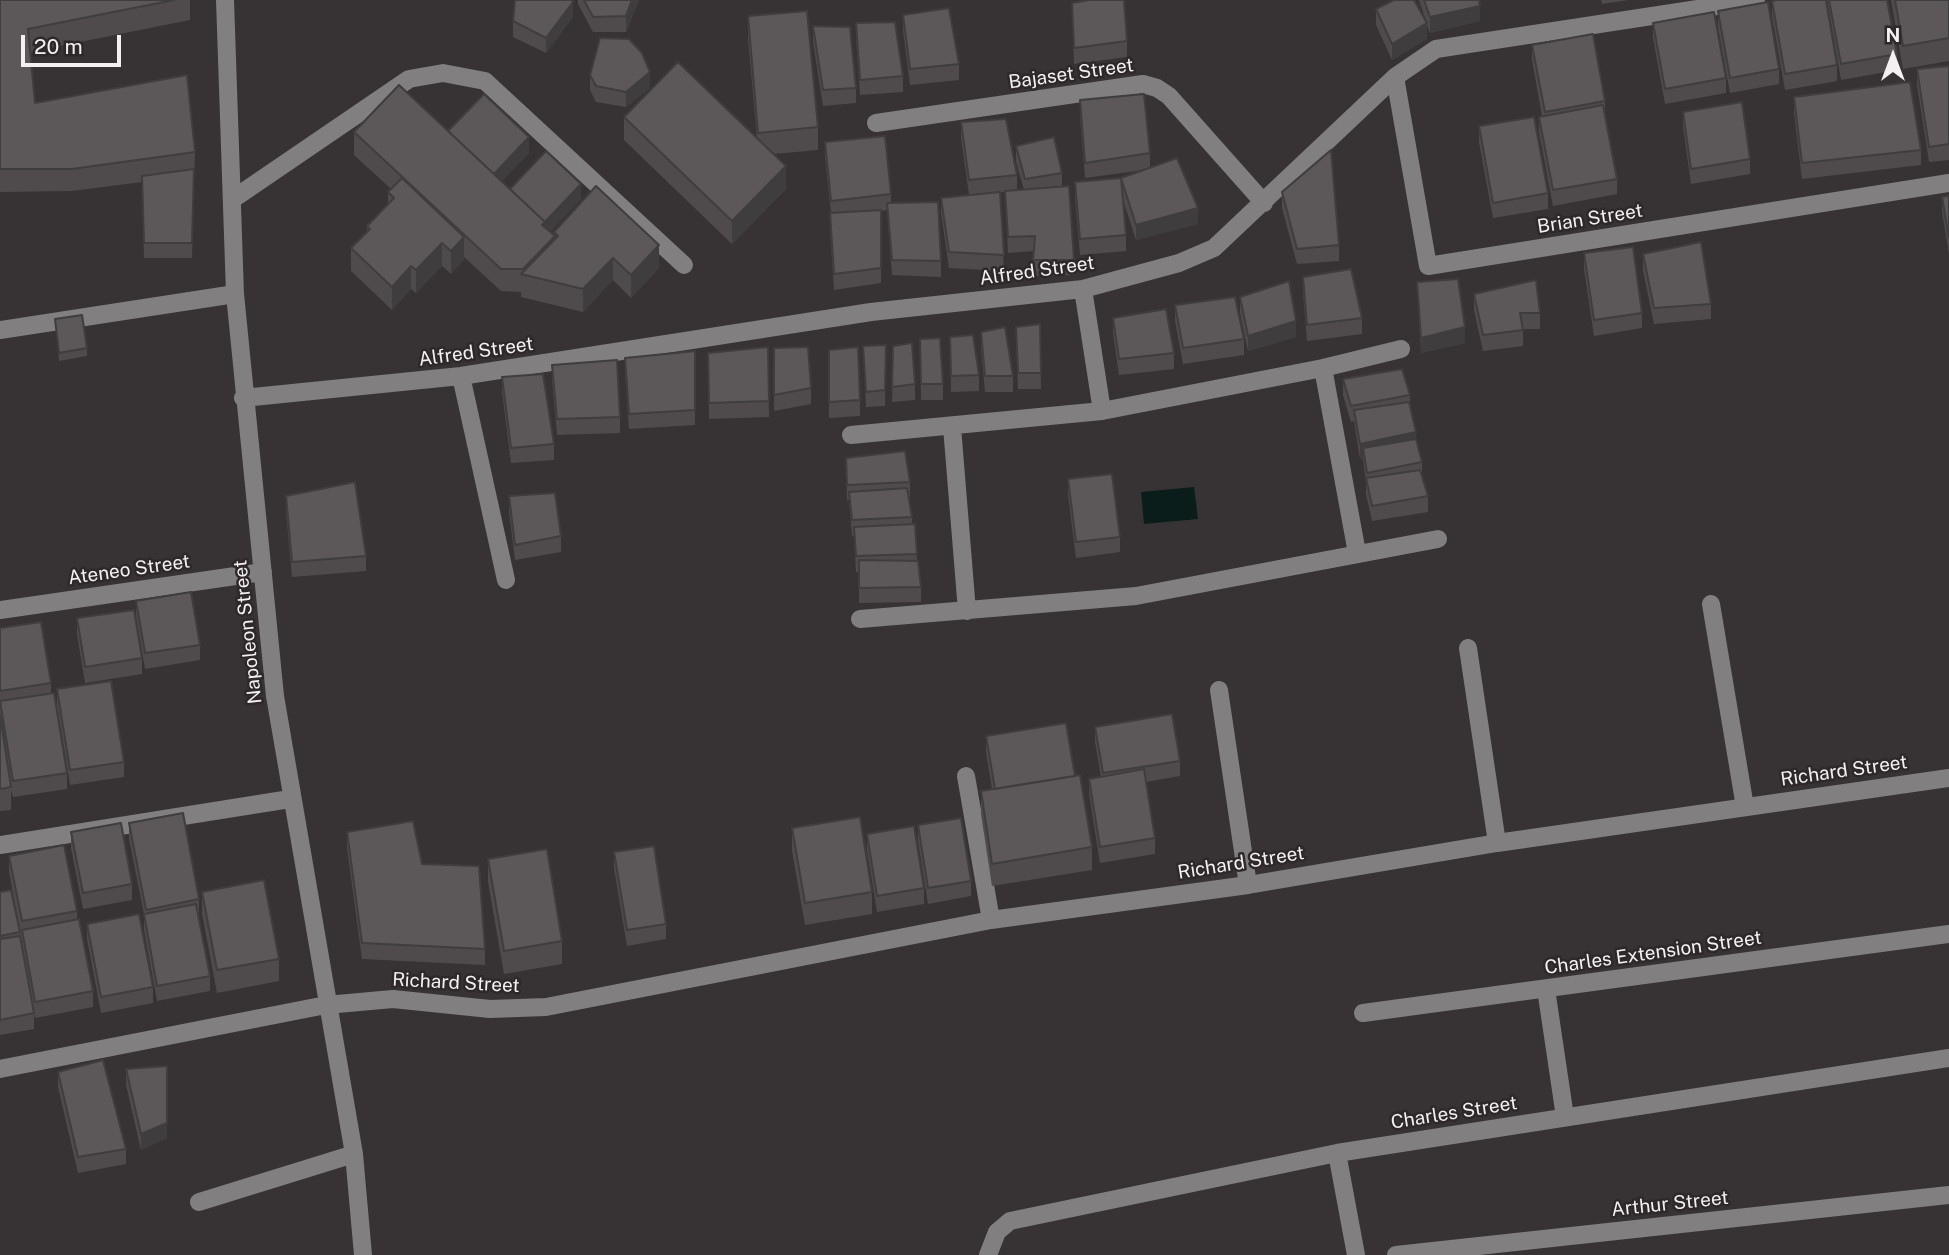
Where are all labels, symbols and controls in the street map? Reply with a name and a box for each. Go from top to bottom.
scale bar [24,21,124,65]
north arrow [1858,21,1928,91]
text: N [1886,24,1900,46]
text: 20 m [34,34,83,59]
street label: Bajaset Street [1007,54,1135,94]
street label: Brian Street [1536,199,1644,239]
street label: Alfred Street [978,252,1096,290]
street label: Alfred Street [417,333,535,371]
street label: Ateneo Street [67,550,191,590]
street label: Napoleon Street [229,559,267,705]
street label: Richard Street [1779,751,1909,791]
street label: Richard Street [1176,842,1306,884]
street label: Charles Extension Street [1543,926,1763,980]
street label: Richard Street [392,968,520,998]
street label: Charles Street [1389,1092,1519,1134]
street label: Arthur Street [1610,1187,1730,1221]

